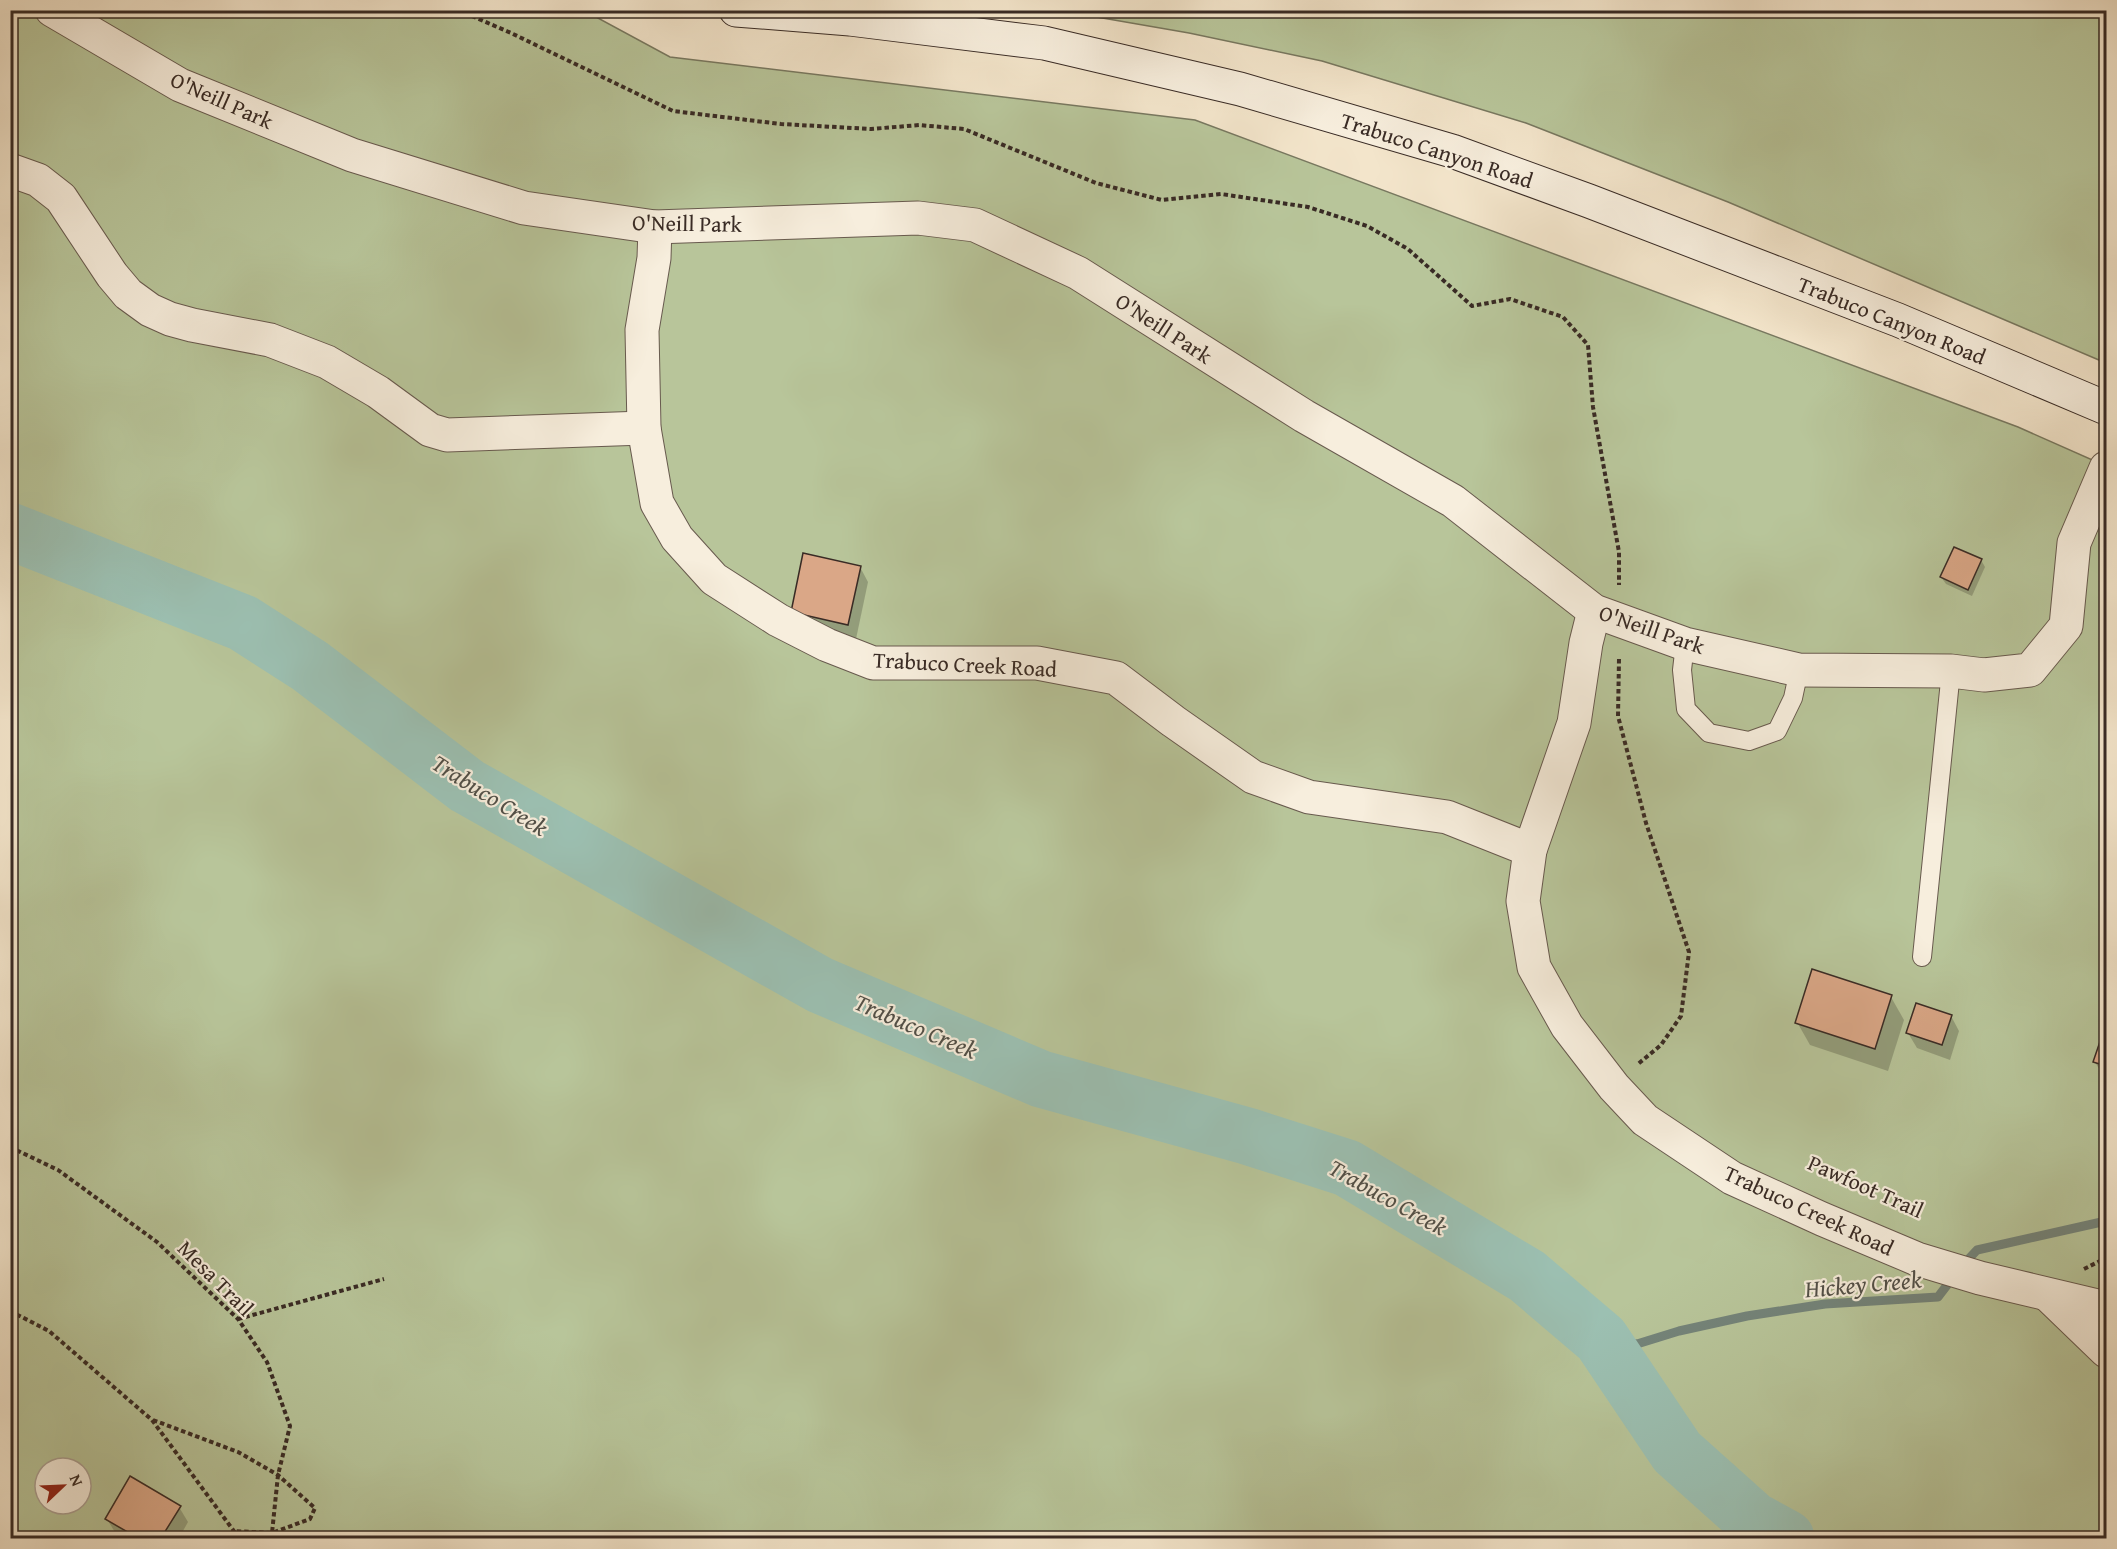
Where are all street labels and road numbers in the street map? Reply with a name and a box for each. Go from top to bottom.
street label: O'Neill Park [165,63,279,137]
street label: Trabuco Canyon Road [1337,104,1537,196]
street label: O'Neill Park [632,206,743,240]
street label: Trabuco Canyon Road [1793,268,1991,372]
street label: O'Neill Park [1109,285,1219,372]
street label: O'Neill Park [1595,596,1710,662]
street label: Trabuco Creek Road [872,643,1058,685]
street label: Pawfoot Trail [1803,1146,1929,1226]
street label: Trabuco Creek Road [1719,1157,1899,1264]
street label: Mesa Trail [171,1233,261,1323]

